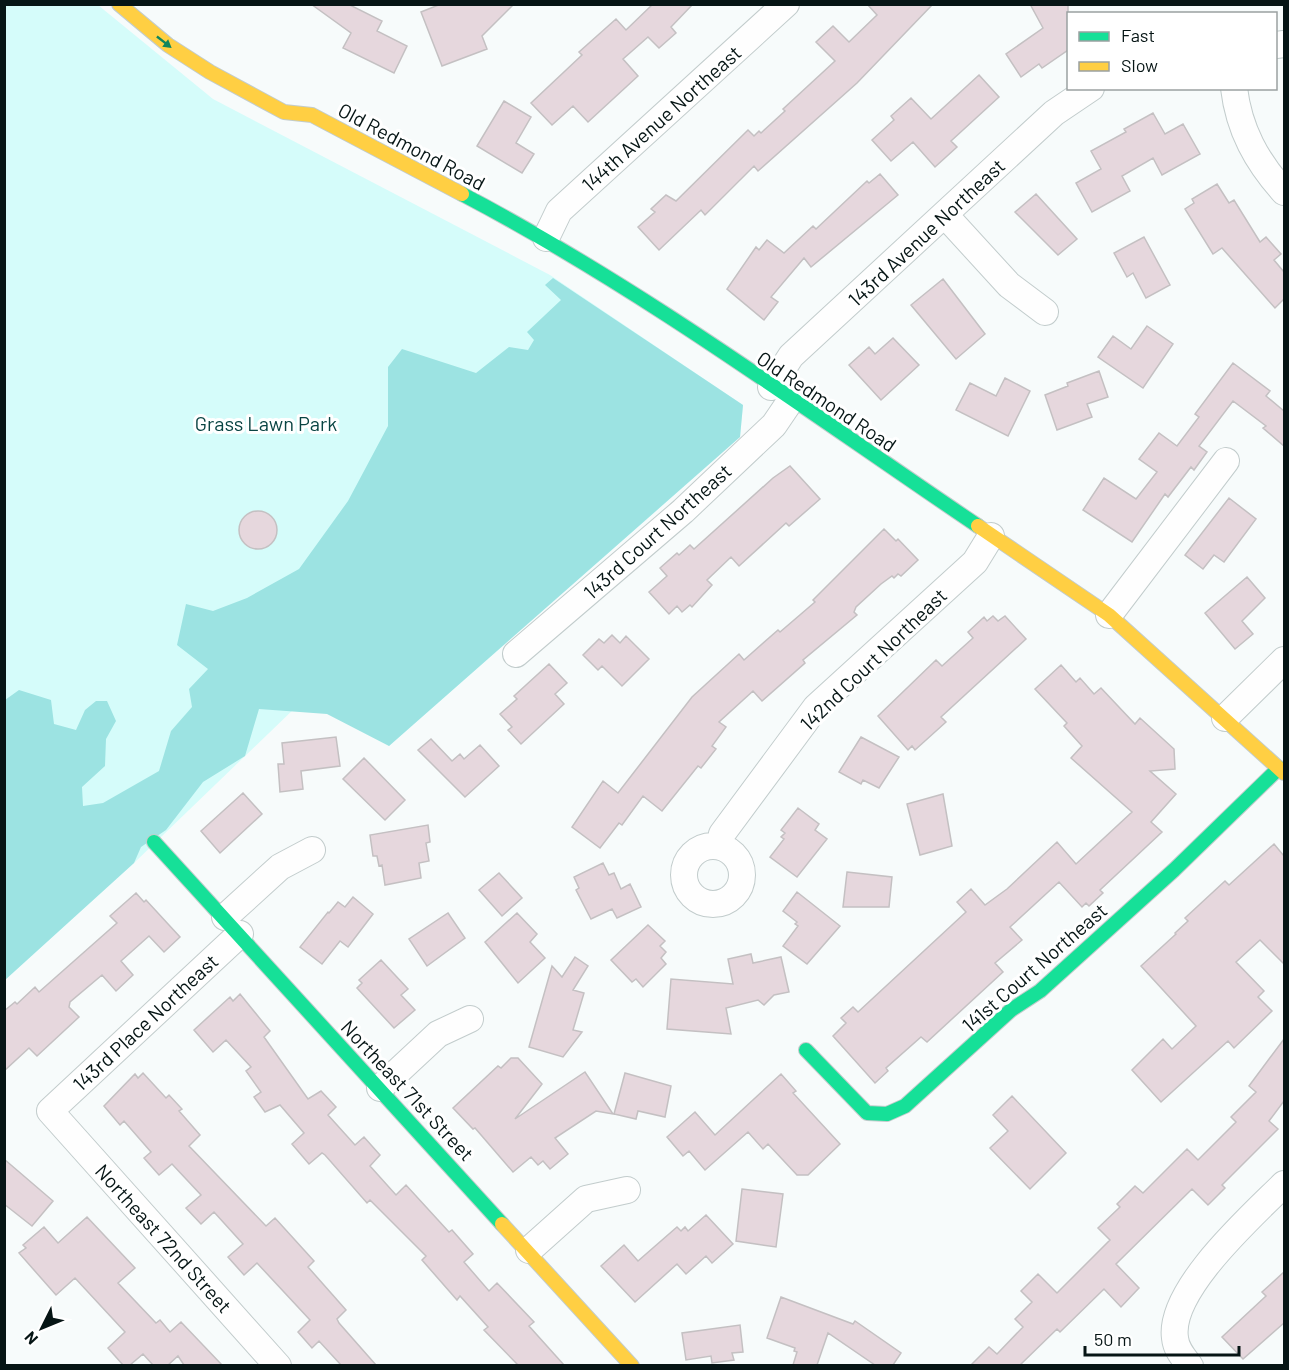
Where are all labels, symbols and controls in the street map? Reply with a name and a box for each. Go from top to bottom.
legend [1067,12,1277,90]
text: Fast [1121,24,1155,46]
one-way arrow [157,35,172,47]
street label: 144th Avenue Northeast [576,40,746,196]
text: Slow [1121,54,1158,76]
street label: Old Redmond Road [334,97,490,195]
street label: 143rd Avenue Northeast [843,153,1009,311]
street label: Old Redmond Road [753,346,901,456]
park label: Grass Lawn Park [195,411,337,435]
street label: 143rd Court Northeast [578,458,736,604]
street label: 142nd Court Northeast [795,583,951,735]
street label: 141st Court Northeast [957,898,1111,1036]
street label: 143rd Place Northeast [67,949,223,1095]
street label: Northeast 71st Street [337,1015,479,1165]
street label: Northeast 72nd Street [91,1159,237,1317]
north arrow [12,1298,72,1358]
scale bar [1085,1319,1240,1357]
text: N [20,1328,41,1349]
text: 50 m [1094,1328,1132,1350]

